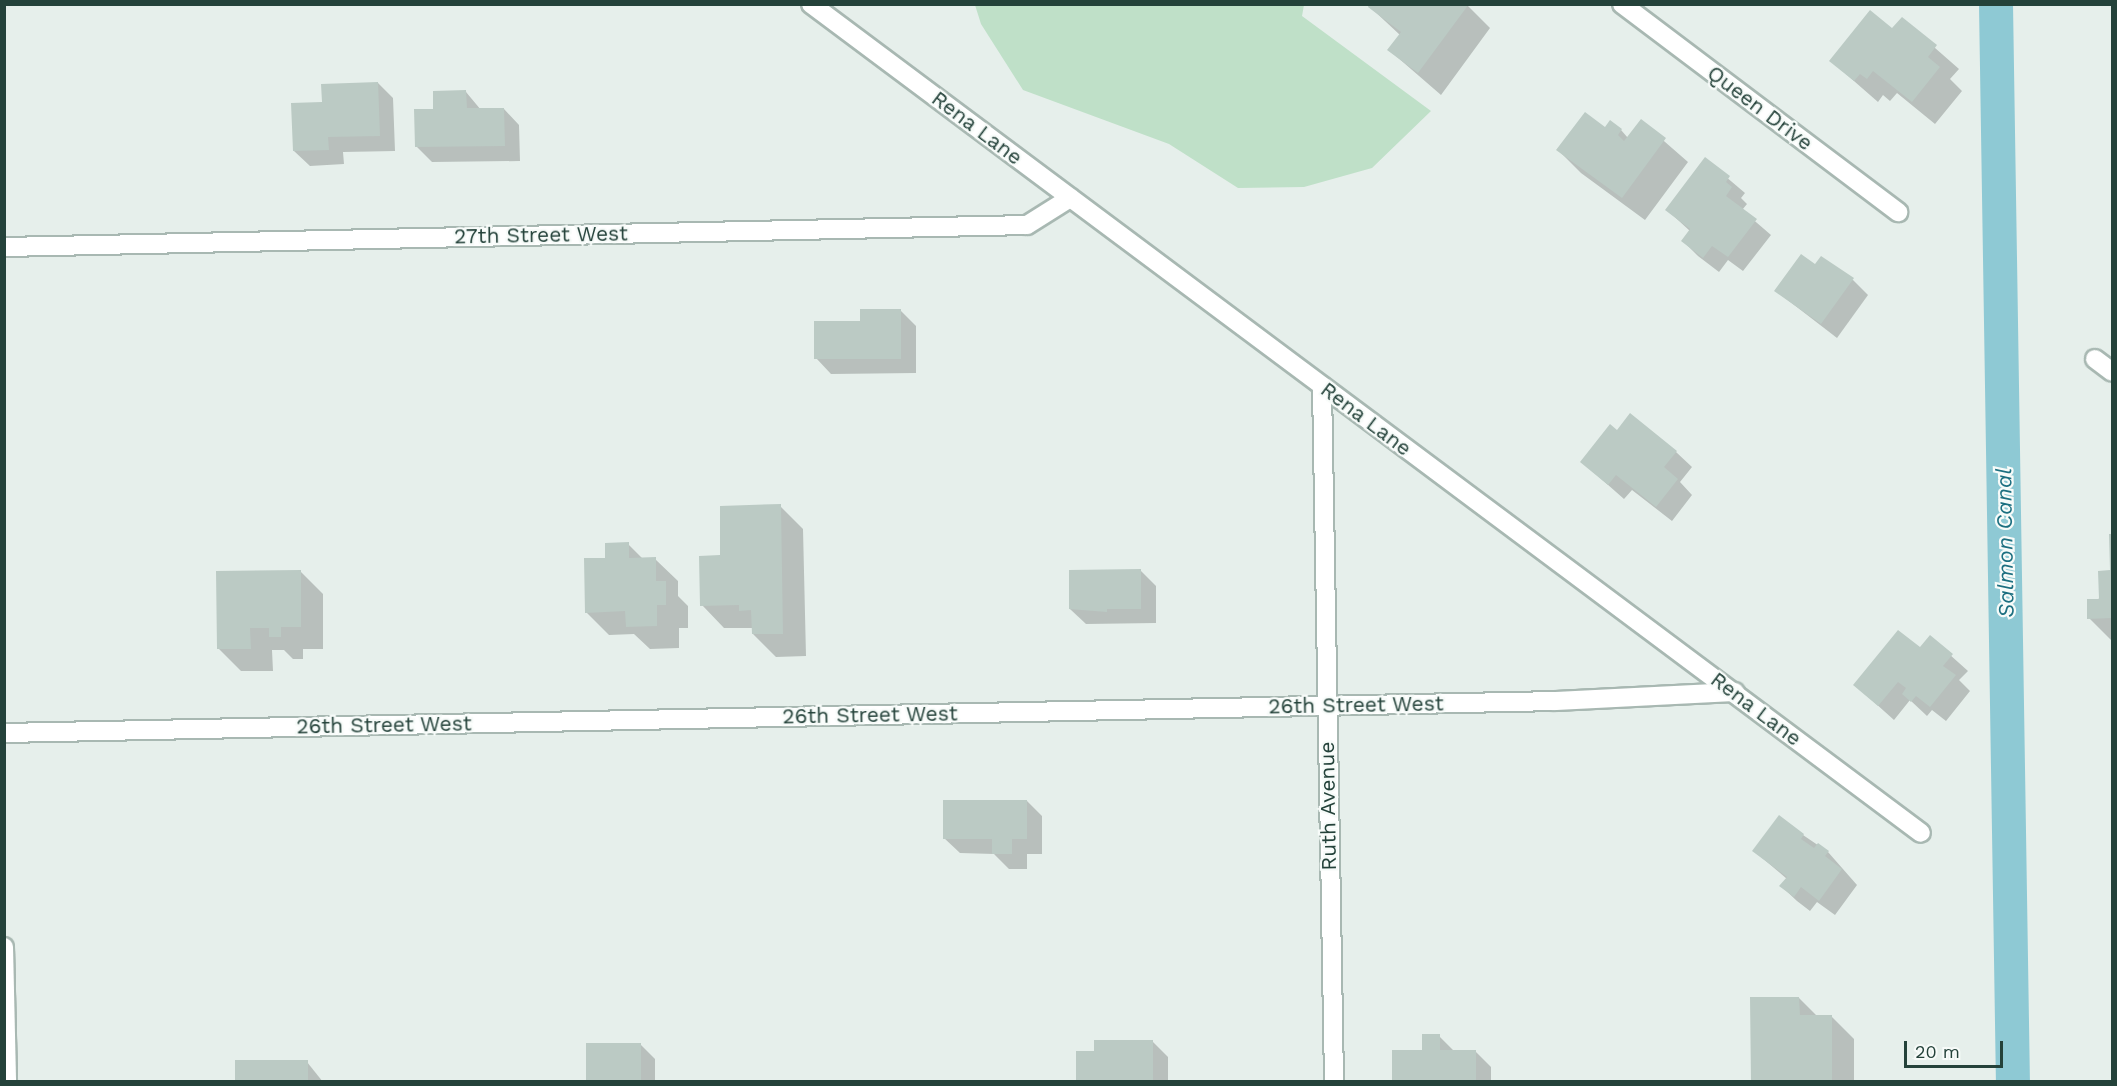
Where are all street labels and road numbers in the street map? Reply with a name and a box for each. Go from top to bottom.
street label: Queen Drive [1702,60,1818,156]
street label: Rena Lane [927,86,1027,170]
street label: 27th Street West [454,221,628,249]
street label: Rena Lane [1316,377,1416,461]
street label: Rena Lane [1706,667,1806,751]
street label: 26th Street West [1268,691,1444,719]
street label: 26th Street West [782,701,958,729]
street label: 26th Street West [296,711,472,739]
street label: Ruth Avenue [1314,741,1342,871]

